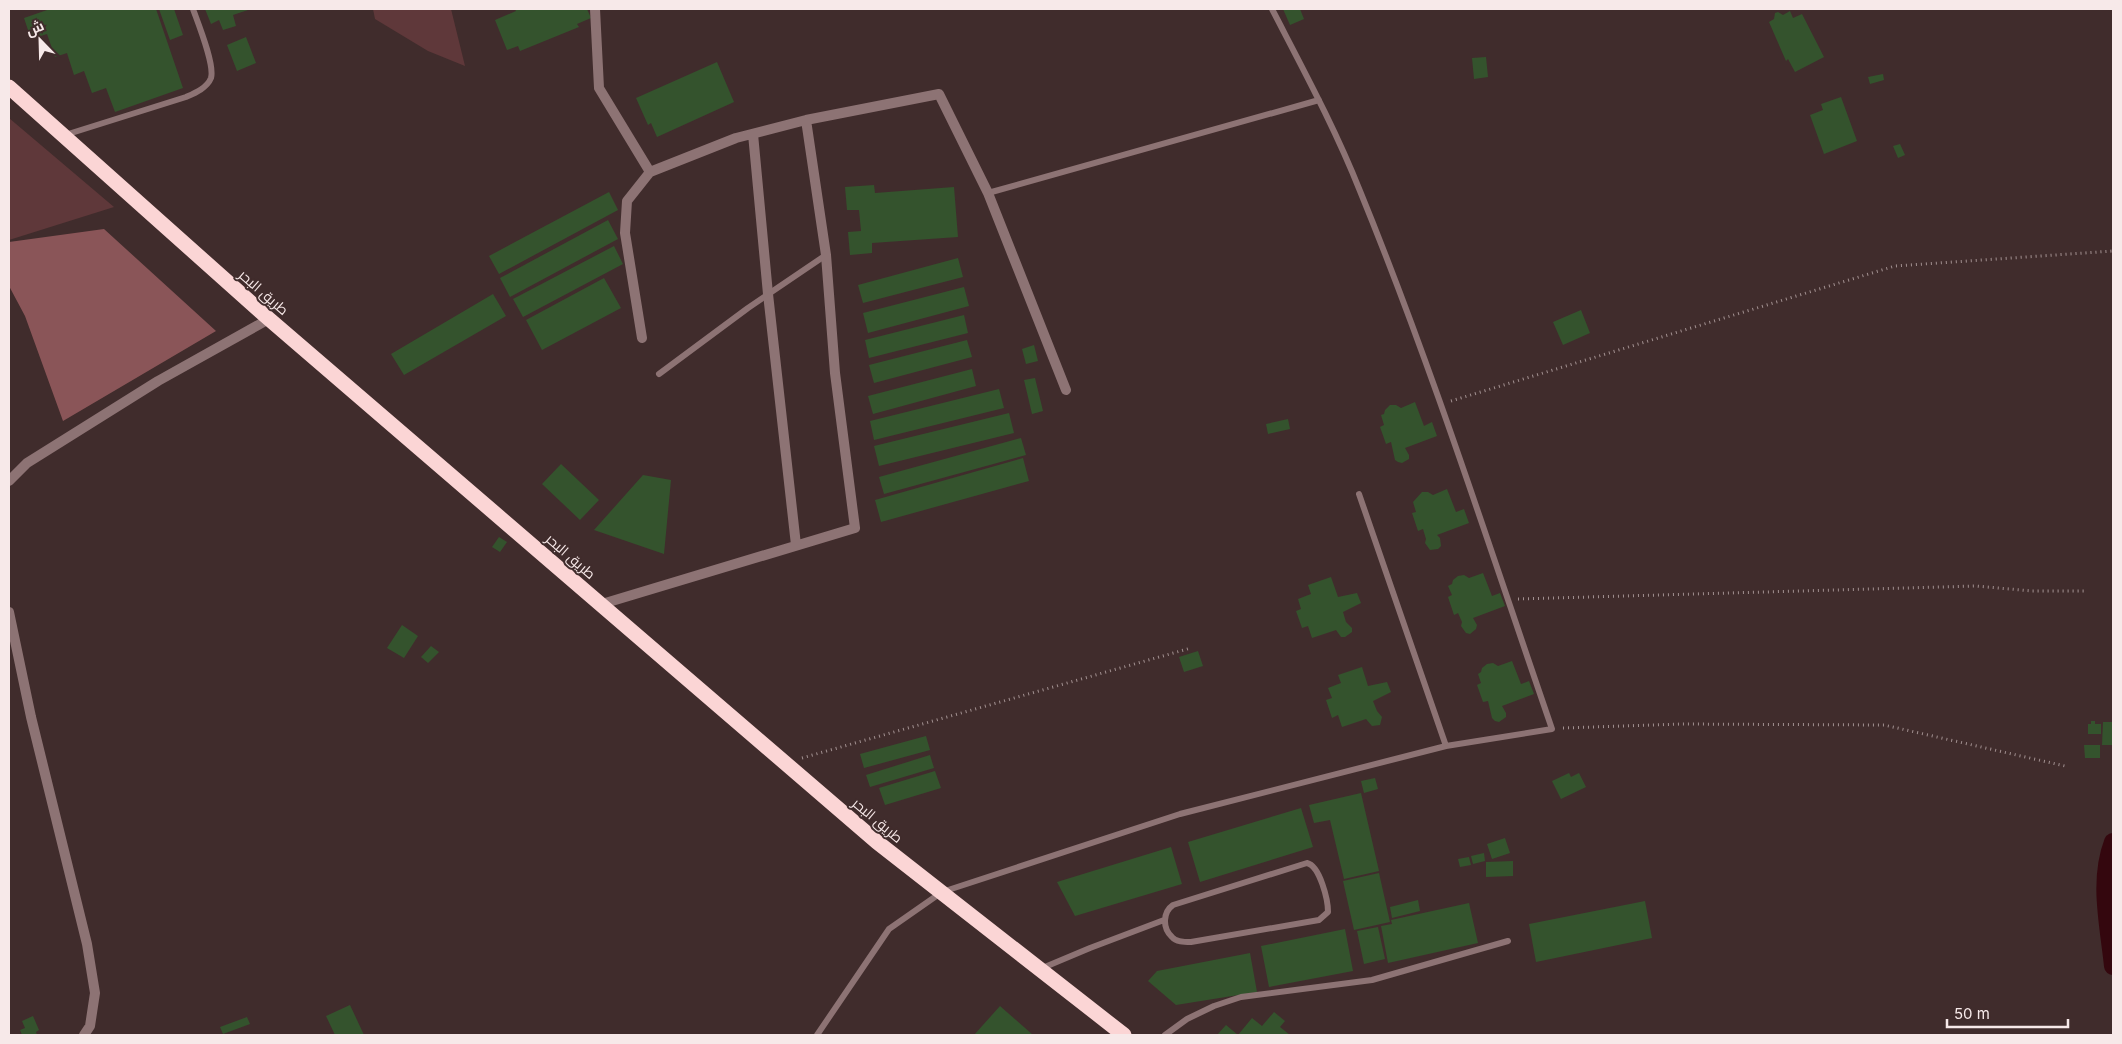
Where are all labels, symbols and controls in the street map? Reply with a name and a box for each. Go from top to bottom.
north arrow [15,15,65,65]
text: ش [23,16,47,40]
street label: طريق البحر [234,265,292,319]
street label: طريق البحر [541,529,599,583]
street label: طريق البحر [848,793,907,847]
scale bar [1947,996,2068,1028]
text: 50 m [1954,1004,1990,1023]

